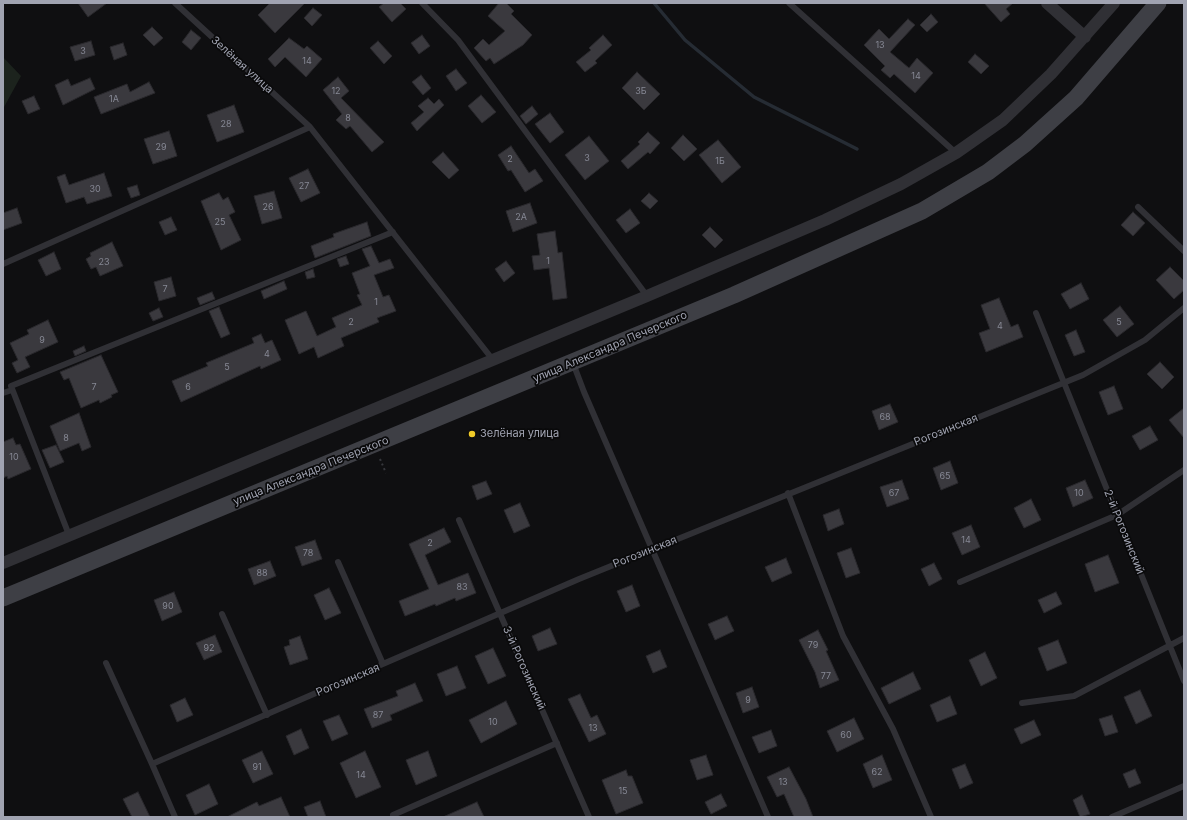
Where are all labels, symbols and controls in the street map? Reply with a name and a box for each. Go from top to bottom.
street label: Зелёная улица [208,34,276,96]
house number: 13 [875,40,885,50]
house number: 3 [80,46,86,56]
house number: 14 [302,56,312,66]
house number: 14 [911,71,921,81]
house number: 12 [331,86,341,96]
house number: 3Б [635,86,647,96]
house number: 1А [109,94,119,104]
house number: 8 [345,113,351,123]
house number: 28 [220,119,232,129]
house number: 29 [155,142,167,152]
house number: 3 [584,153,590,163]
house number: 2 [507,154,513,164]
house number: 1Б [715,156,725,166]
house number: 27 [299,181,309,191]
house number: 30 [89,184,101,194]
house number: 26 [262,202,274,212]
house number: 2А [515,212,527,222]
house number: 25 [215,217,225,227]
house number: 1 [546,256,550,266]
house number: 23 [98,257,110,267]
house number: 7 [162,284,168,294]
house number: 1 [374,297,378,307]
street label: улица Александра Печерского [531,308,689,386]
house number: 2 [348,317,354,327]
house number: 5 [1116,317,1122,327]
house number: 4 [997,321,1003,331]
house number: 9 [39,335,45,345]
house number: 4 [264,349,270,359]
house number: 5 [224,362,230,372]
house number: 7 [91,382,97,392]
house number: 6 [185,382,191,392]
street label: Рогозинская [912,411,980,449]
house number: 68 [879,412,891,422]
place label: Зелёная улица [480,427,559,441]
marker: Зелёная улица [467,429,477,439]
house number: 8 [63,433,69,443]
street label: улица Александра Печерского [231,434,391,508]
house number: 10 [9,452,19,462]
house number: 65 [939,471,951,481]
house number: 67 [889,488,899,498]
house number: 10 [1074,488,1084,498]
street label: 2-й Рогозинский [1101,488,1147,576]
street label: Рогозинская [611,533,679,571]
house number: 14 [961,535,971,545]
house number: 2 [427,538,433,548]
house number: 78 [303,548,313,558]
house number: 88 [256,568,268,578]
house number: 83 [456,582,468,592]
house number: 90 [162,601,174,611]
street label: 3-й Рогозинский [500,624,548,712]
house number: 79 [808,640,818,650]
house number: 92 [203,643,215,653]
street label: Рогозинская [314,661,382,699]
house number: 77 [821,671,831,681]
house number: 9 [745,695,751,705]
house number: 87 [373,710,383,720]
house number: 10 [488,717,498,727]
house number: 13 [588,723,598,733]
house number: 60 [840,730,852,740]
house number: 91 [252,762,262,772]
house number: 62 [871,767,883,777]
house number: 14 [356,770,366,780]
house number: 13 [778,777,788,787]
house number: 15 [618,786,628,796]

